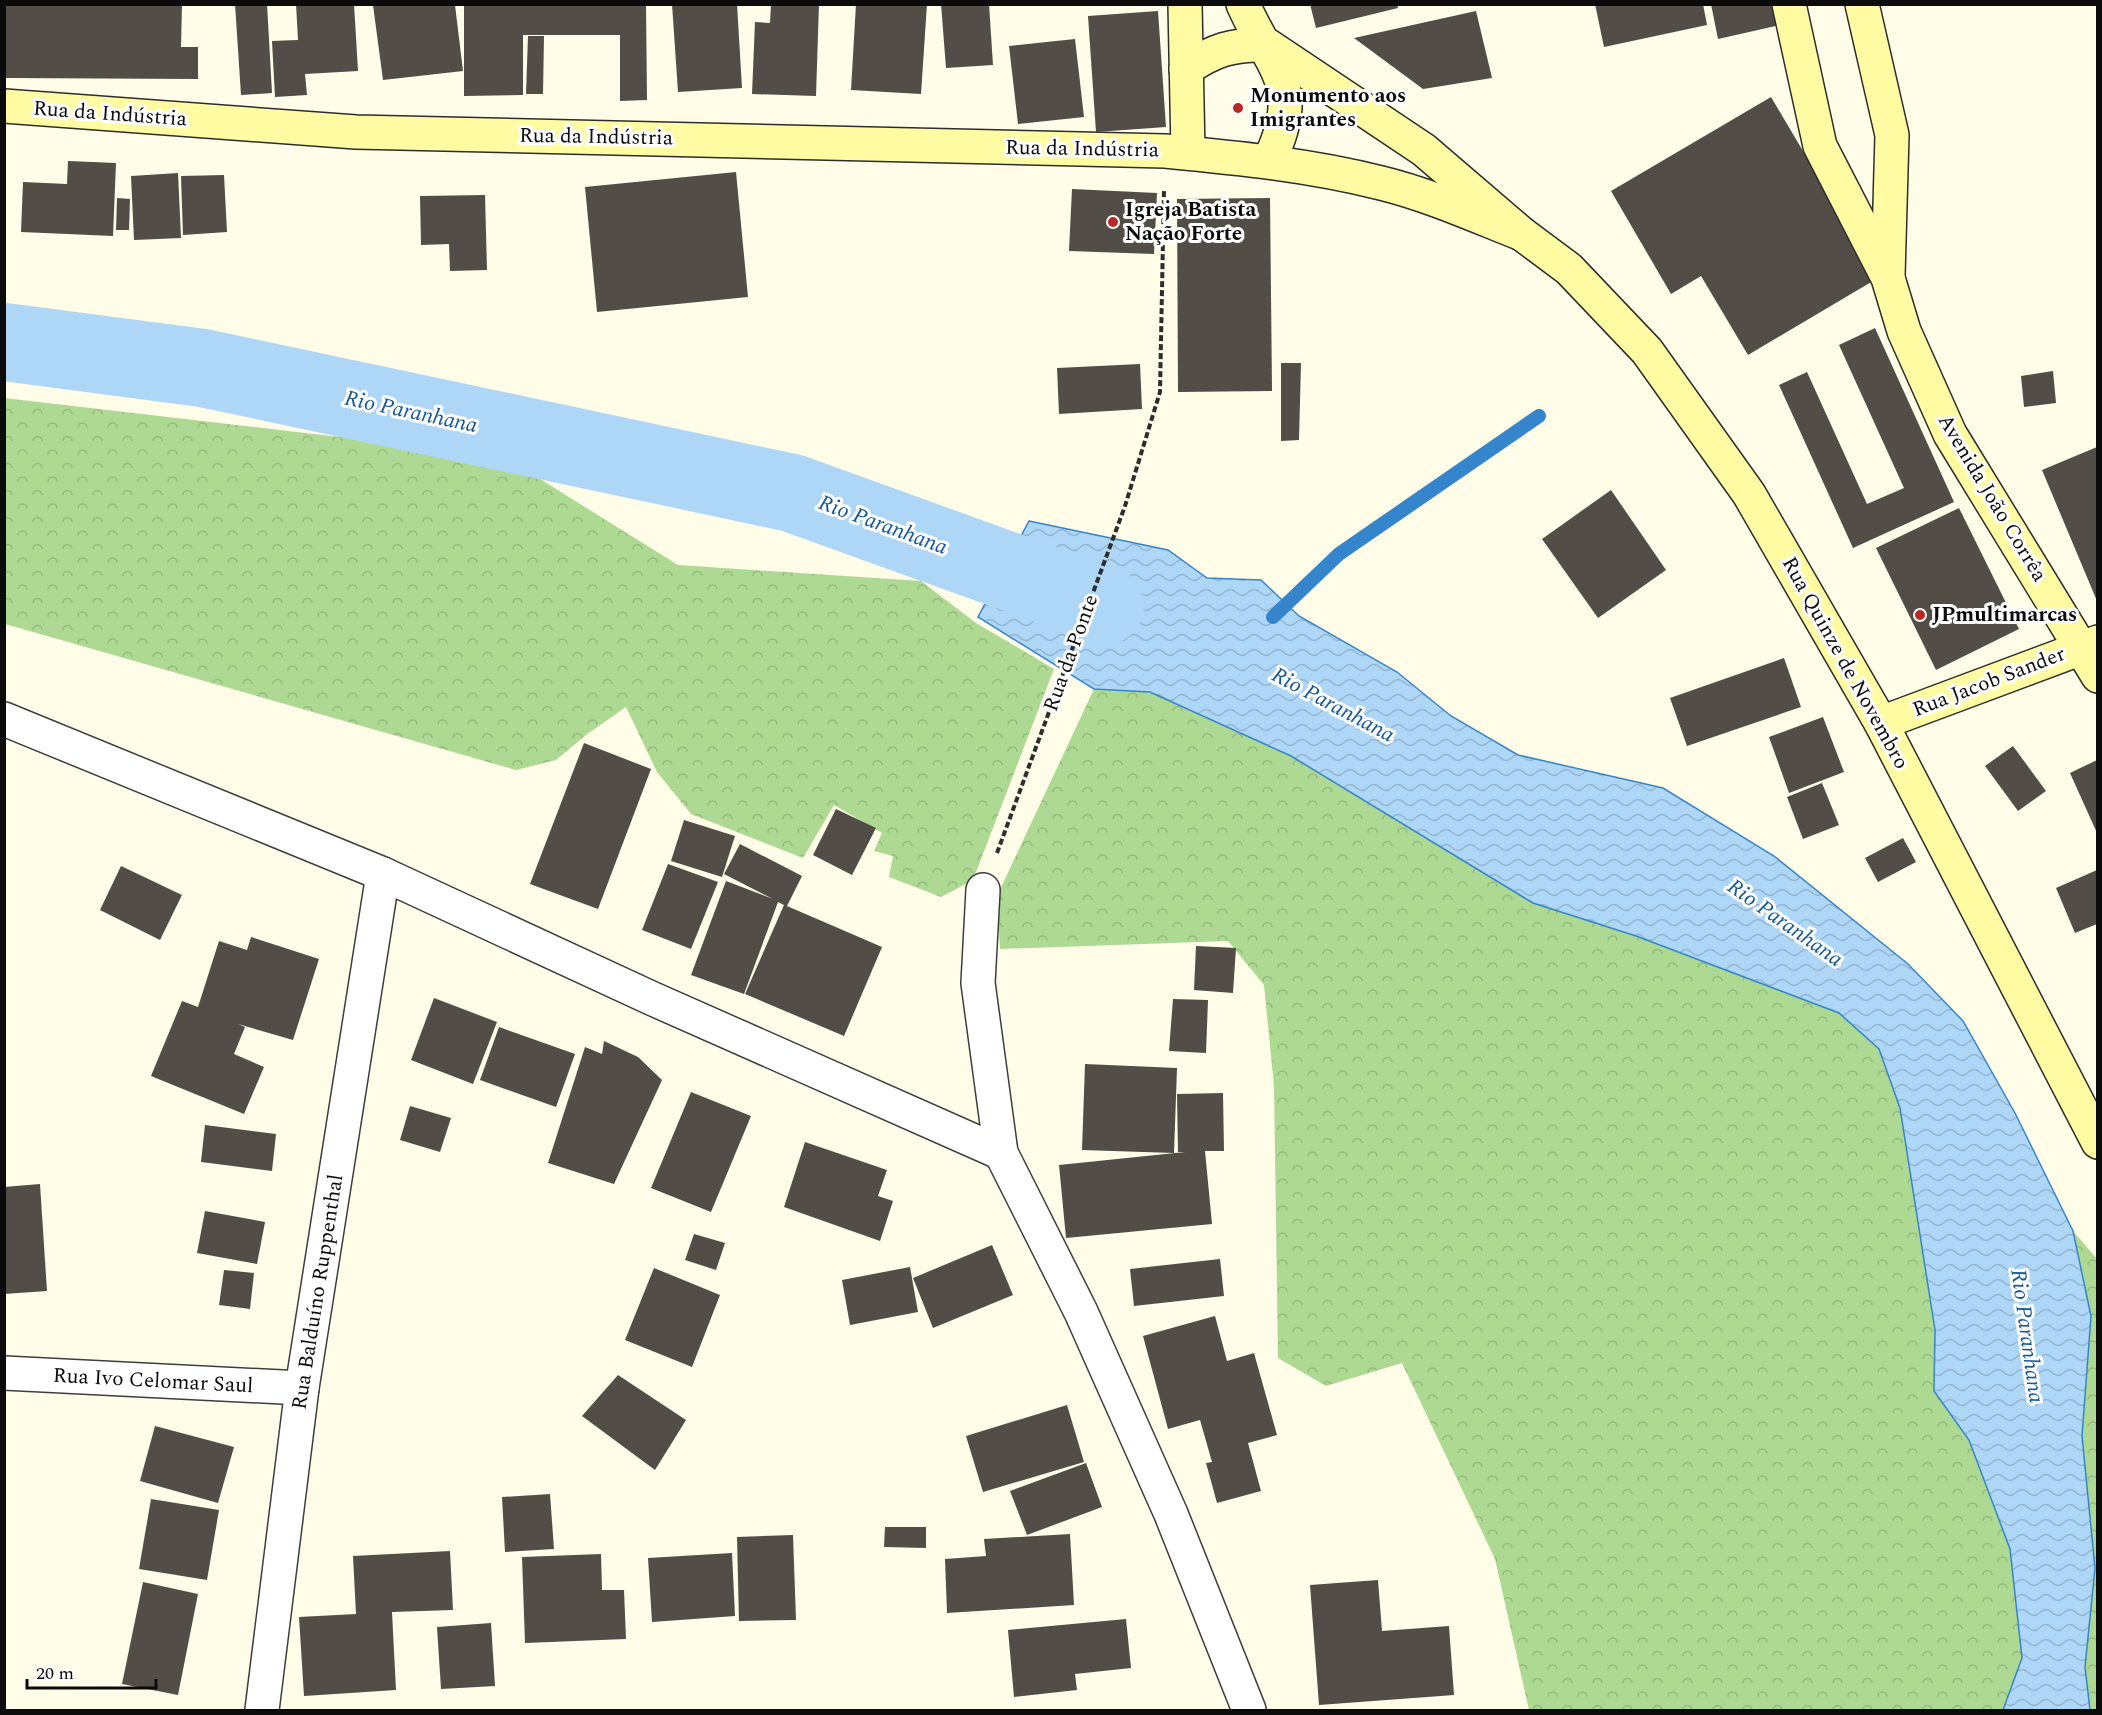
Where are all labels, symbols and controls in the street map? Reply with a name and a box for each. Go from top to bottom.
place label: Monumento aos Imigrantes [1250,80,1406,136]
street label: Rua da Indústria [32,93,189,135]
marker: Monumento aos Imigrantes [1231,101,1245,115]
street label: Rua da Indústria [519,120,674,154]
street label: Rua da Indústria [1005,132,1160,166]
place label: Igreja Batista Nação Forte [1125,194,1256,250]
marker: Igreja Batista Nação Forte [1106,215,1120,229]
water label: Rio Paranhana [341,382,481,442]
street label: Avenida João Corrêa [1929,408,2055,589]
water label: Rio Paranhana [814,486,952,564]
street label: Rua Quinze de Novembro [1773,551,1917,775]
street label: Rua da Ponte [1035,590,1107,716]
place label: JPmultimarcas [1932,599,2077,631]
marker: JPmultimarcas [1913,608,1927,622]
street label: Rua Jacob Sander [1908,638,2070,726]
water label: Rio Paranhana [1266,659,1400,751]
water label: Rio Paranhana [1720,871,1850,975]
street label: Rua Balduíno Ruppenthal [284,1172,352,1412]
water label: Rio Paranhana [2001,1267,2053,1405]
street label: Rua Ivo Celomar Saul [52,1360,254,1402]
scale bar [27,1652,156,1690]
text: 20 m [36,1660,74,1687]

